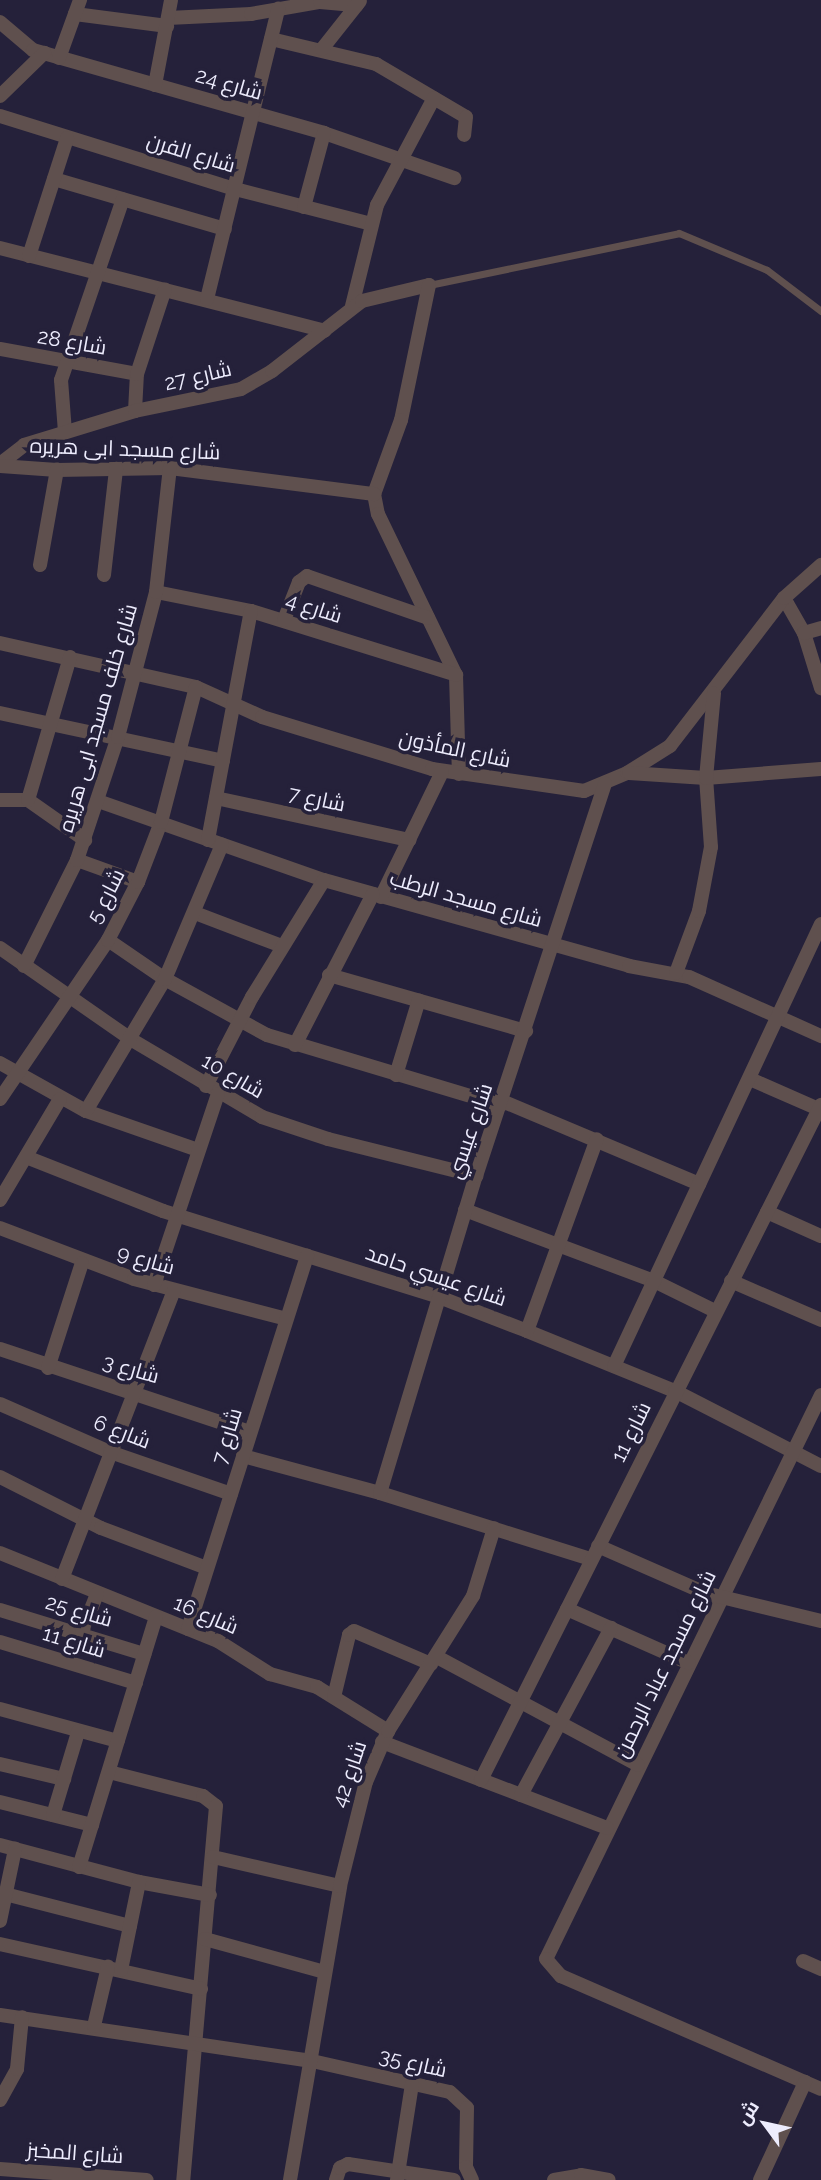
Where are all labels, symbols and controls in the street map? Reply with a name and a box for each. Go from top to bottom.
street label: شارع 24 [193,62,265,106]
street label: شارع الفرن [144,128,238,178]
street label: شارع 28 [36,324,108,360]
street label: شارع 27 [162,356,234,396]
street label: شارع مسجد ابى هريره [29,433,221,465]
street label: شارع 4 [283,587,345,629]
street label: شارع خلف مسجد ابى هريره [53,601,143,835]
street label: شارع المأذون [397,725,513,773]
street label: شارع 7 [286,781,348,817]
street label: شارع 5 [82,865,130,927]
street label: شارع مسجد الرطب [387,865,545,933]
street label: شارع 10 [197,1048,269,1104]
street label: شارع عيسي [442,1080,498,1182]
street label: شارع 9 [114,1240,178,1280]
street label: شارع عيسي حامد [362,1240,510,1312]
street label: شارع 3 [100,1349,162,1389]
street label: شارع 11 [606,1398,656,1466]
street label: شارع 7 [207,1405,247,1467]
street label: شارع 6 [90,1410,154,1454]
street label: شارع مسجد عباد الرحمن [609,1566,721,1762]
street label: شارع 25 [43,1589,115,1633]
street label: شارع 16 [170,1590,242,1640]
street label: شارع 11 [40,1621,108,1663]
street label: شارع 42 [326,1738,372,1810]
street label: شارع 35 [377,2043,449,2083]
north arrow [730,2089,800,2159]
text: ش [732,2096,763,2129]
street label: شارع المخبز [26,2137,124,2169]

